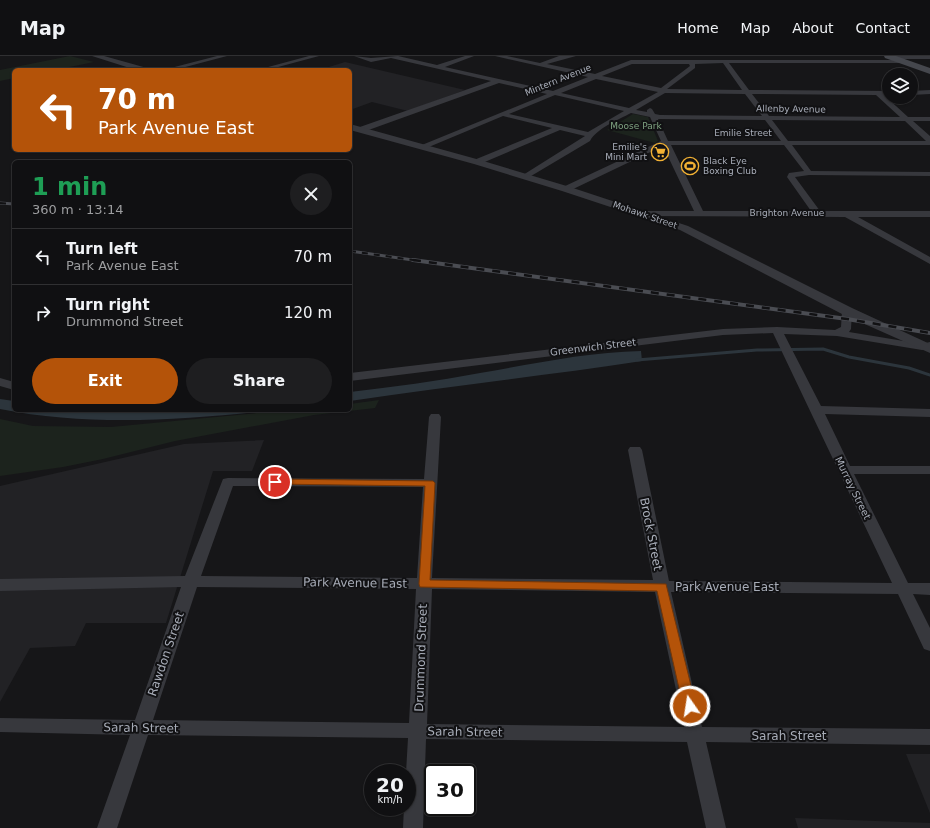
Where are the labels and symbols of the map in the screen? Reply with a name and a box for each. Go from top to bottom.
street label: Mintern Avenue [523,62,593,98]
street label: Allenby Avenue [756,103,826,115]
park label: Moose Park [610,121,662,131]
street label: Emilie Street [714,128,772,138]
place label: Emilie's Mini Mart [605,142,647,162]
supermarket icon: Emilie's Mini Mart [650,142,670,162]
sports icon: Black Eye Boxing Club [680,156,700,176]
place label: Black Eye Boxing Club [703,156,757,176]
street label: Mohawk Street [612,199,679,231]
street label: Brighton Avenue [750,208,825,218]
street label: Greenwich Street [549,336,637,358]
street label: Murray Street [833,455,873,521]
pin [258,465,292,499]
street label: Brock Street [637,496,665,572]
street label: Park Avenue East [303,575,407,591]
street label: Park Avenue East [675,580,779,594]
street label: Drummond Street [412,603,430,712]
street label: Rawdon Street [145,610,187,698]
position arrow [669,685,711,727]
street label: Sarah Street [103,720,179,736]
street label: Sarah Street [427,724,503,740]
street label: Sarah Street [751,729,827,743]
speed limit sign: 30 [424,764,476,816]

